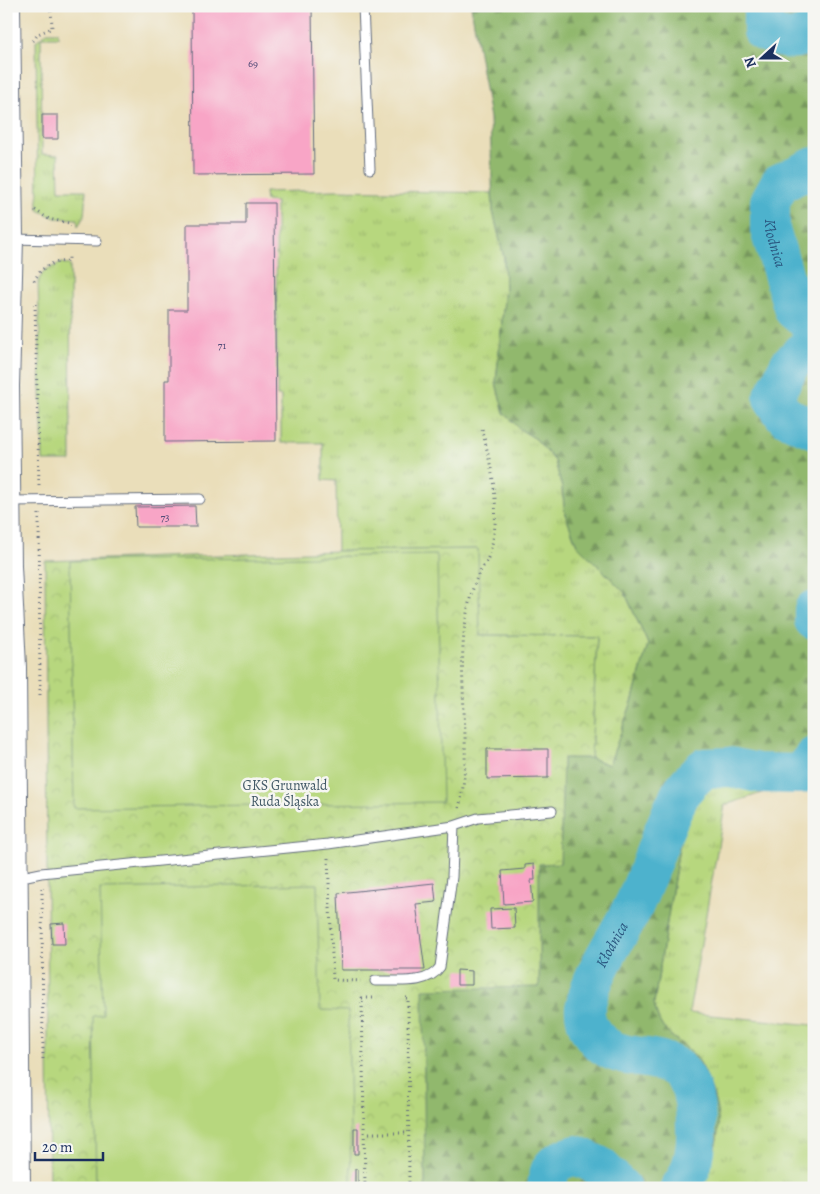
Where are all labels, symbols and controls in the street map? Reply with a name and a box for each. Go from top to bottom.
north arrow [738,32,788,82]
text: N [740,54,761,71]
house number: 69 [248,56,258,71]
water label: Kłodnica [760,219,791,270]
house number: 71 [218,338,226,353]
house number: 73 [160,510,170,525]
park label: GKS Grunwald Ruda Śląska [243,776,328,811]
water label: Kłodnica [591,918,633,971]
scale bar [35,1129,102,1161]
text: 20 m [42,1137,73,1157]

